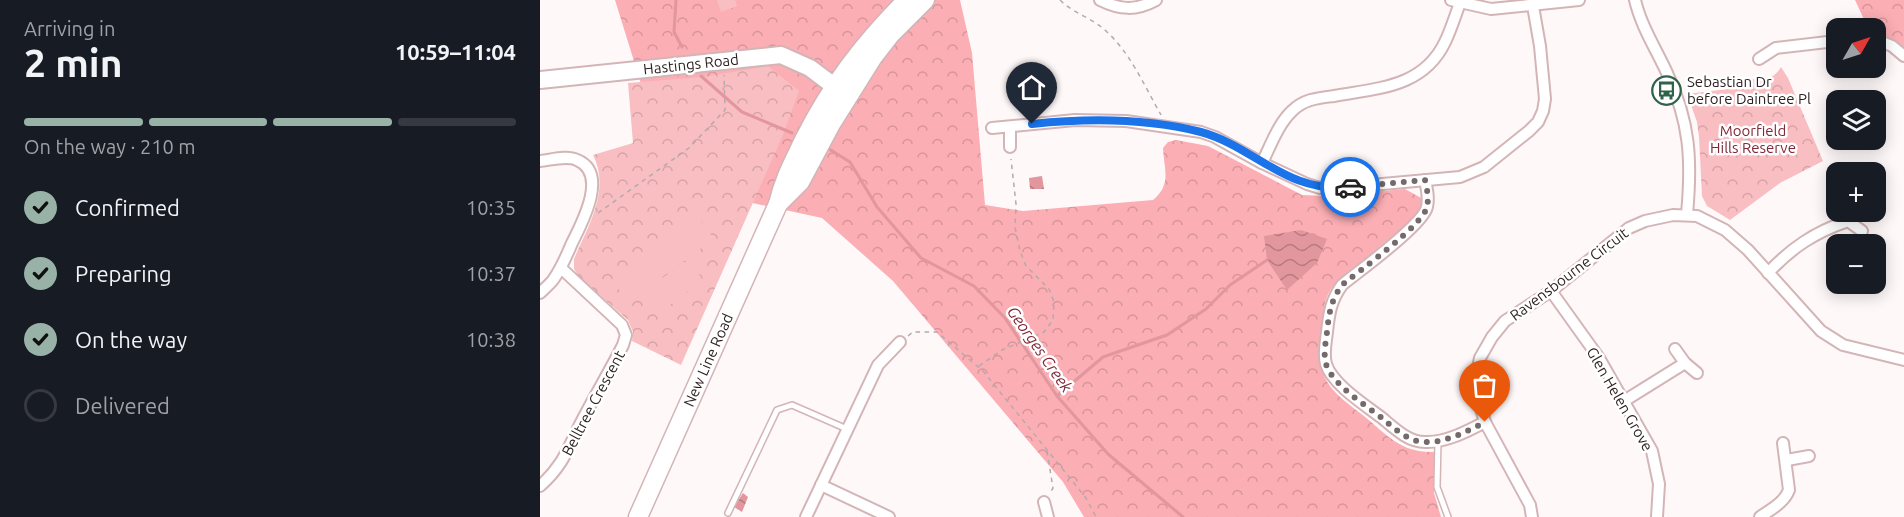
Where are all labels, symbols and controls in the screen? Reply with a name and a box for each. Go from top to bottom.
text: Arriving in [24,17,115,40]
north arrow [1826,18,1886,78]
map controls [1826,18,1886,294]
text: 10:59–11:04 [395,39,516,64]
text: 2 min [24,41,123,84]
street label: Hastings Road [642,51,740,77]
pin [1006,62,1057,124]
icon: home [1015,71,1048,104]
place label: Sebastian Dr before Daintree Pl [1687,73,1811,107]
bus stop icon: Sebastian Dr before Daintree Pl [1650,74,1682,106]
button: layers [1826,90,1886,150]
park label: Moorfield Hills Reserve [1710,122,1796,156]
text: On the way · 210 m [24,135,196,158]
courier [1320,157,1380,217]
button: + [1826,162,1886,222]
icon: car [1334,171,1367,204]
icon: check [24,191,57,224]
text: Confirmed [75,195,180,220]
text: 10:35 [466,196,516,219]
street label: Ravensbourne Circuit [1507,224,1631,324]
button: − [1826,234,1886,294]
icon: check [24,257,57,290]
text: Preparing [75,261,172,286]
text: 10:37 [466,262,516,285]
water label: Georges Creek [1004,303,1077,396]
street label: New Line Road [680,311,736,409]
icon: check [24,323,57,356]
text: On the way [75,327,187,352]
text: 10:38 [466,328,516,351]
street label: Glen Helen Grove [1583,344,1657,454]
street label: Belltree Crescent [558,347,628,458]
pin [1459,360,1510,422]
icon: bag [1468,369,1501,402]
text: Delivered [75,393,170,418]

